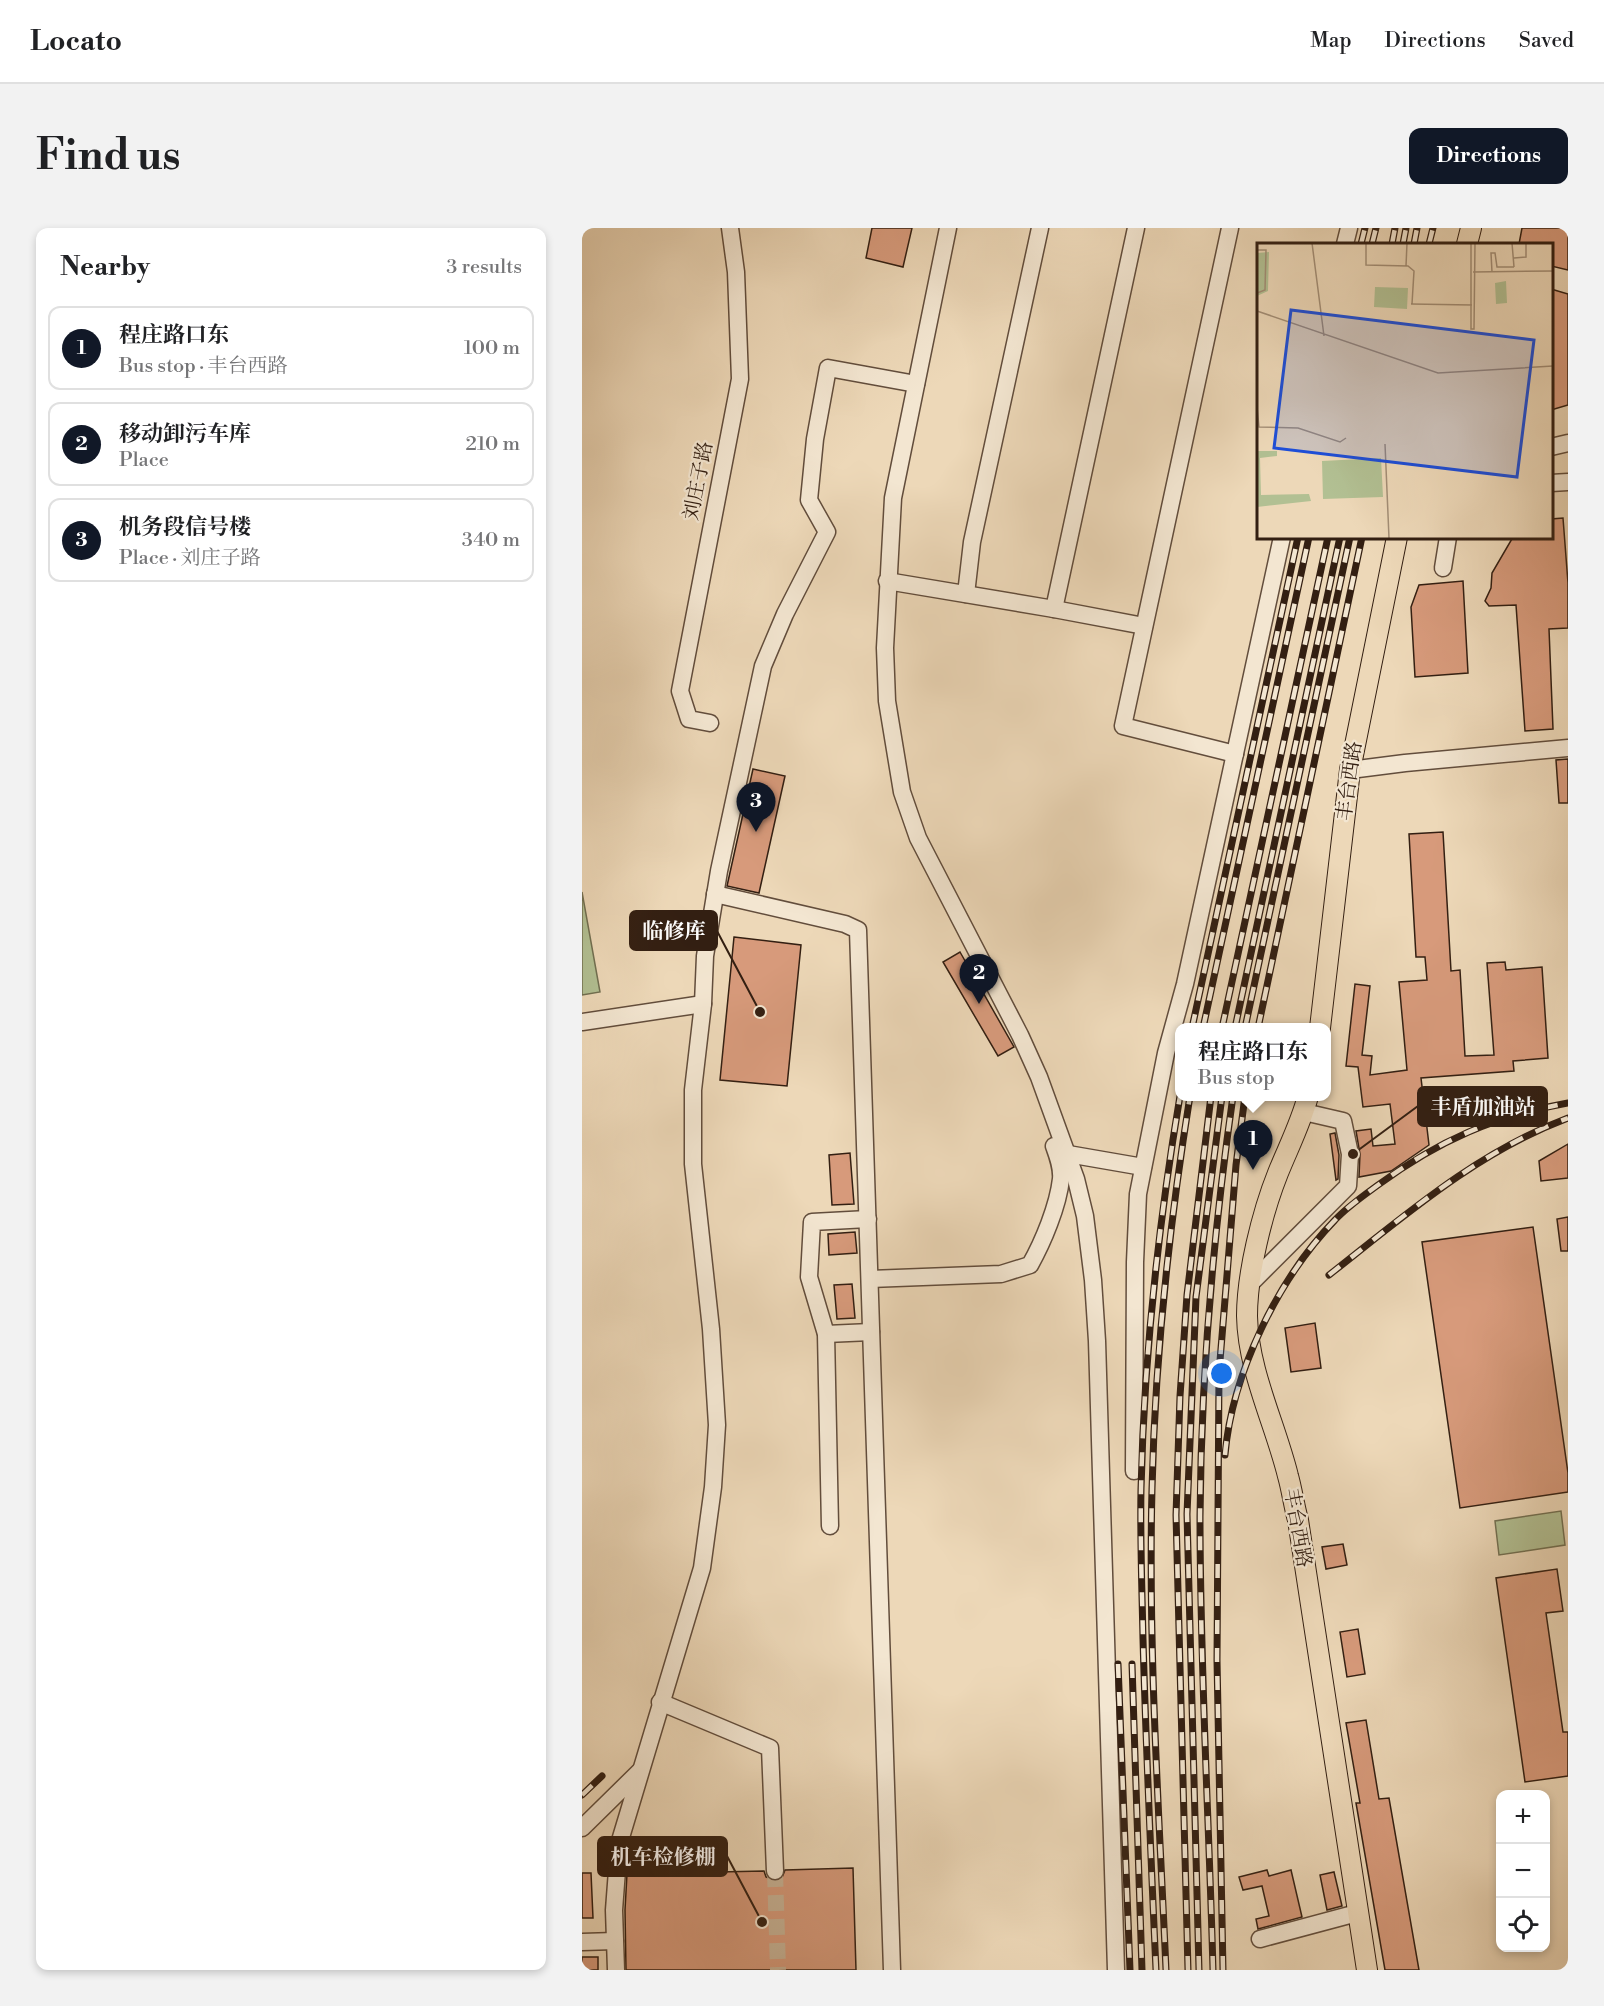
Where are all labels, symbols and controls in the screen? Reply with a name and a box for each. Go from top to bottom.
text: Locato [30,24,122,59]
text: Map [1310,28,1352,54]
text: Directions [1385,28,1486,54]
text: Saved [1519,28,1574,54]
button: Directions [1409,128,1568,184]
text: Find us [36,130,180,183]
inset map [1257,243,1553,538]
text: Nearby [60,251,150,283]
text: 3 results [446,255,522,280]
text: 程庄路口东 [119,322,229,349]
text: 1 [77,336,86,361]
text: 100 m [464,336,520,361]
text: Bus stop · 丰台西路 [119,354,287,379]
text: 移动卸污车库 [119,421,251,448]
text: 2 [75,432,88,457]
text: 210 m [465,432,520,457]
street label: 刘庄子路 [679,439,719,523]
text: Place [119,448,169,473]
text: 机务段信号楼 [119,514,251,541]
text: 3 [75,528,88,553]
text: 340 m [462,528,520,553]
text: Place · 刘庄子路 [119,546,260,571]
street label: 丰台西路 [1332,740,1368,822]
pin: 3 [736,782,776,832]
callout: 临修库 [630,911,717,950]
text: 临修库 [643,919,706,945]
pin: 2 [960,954,998,1004]
popup [1175,1023,1331,1101]
text: 程庄路口东 [1198,1039,1308,1066]
text: Bus stop [1198,1066,1275,1091]
callout: 丰盾加油站 [1418,1087,1547,1126]
text: 丰盾加油站 [1431,1095,1536,1121]
pin: 1 [1234,1120,1272,1170]
your location [1207,1359,1236,1388]
street label: 丰台西路 [1278,1486,1316,1570]
map controls [1496,1790,1550,1952]
button: + [1496,1790,1550,1844]
callout: 机车检修棚 [598,1837,727,1876]
button: − [1496,1844,1550,1898]
text: 机车检修棚 [611,1845,716,1871]
button: locate [1496,1898,1550,1952]

